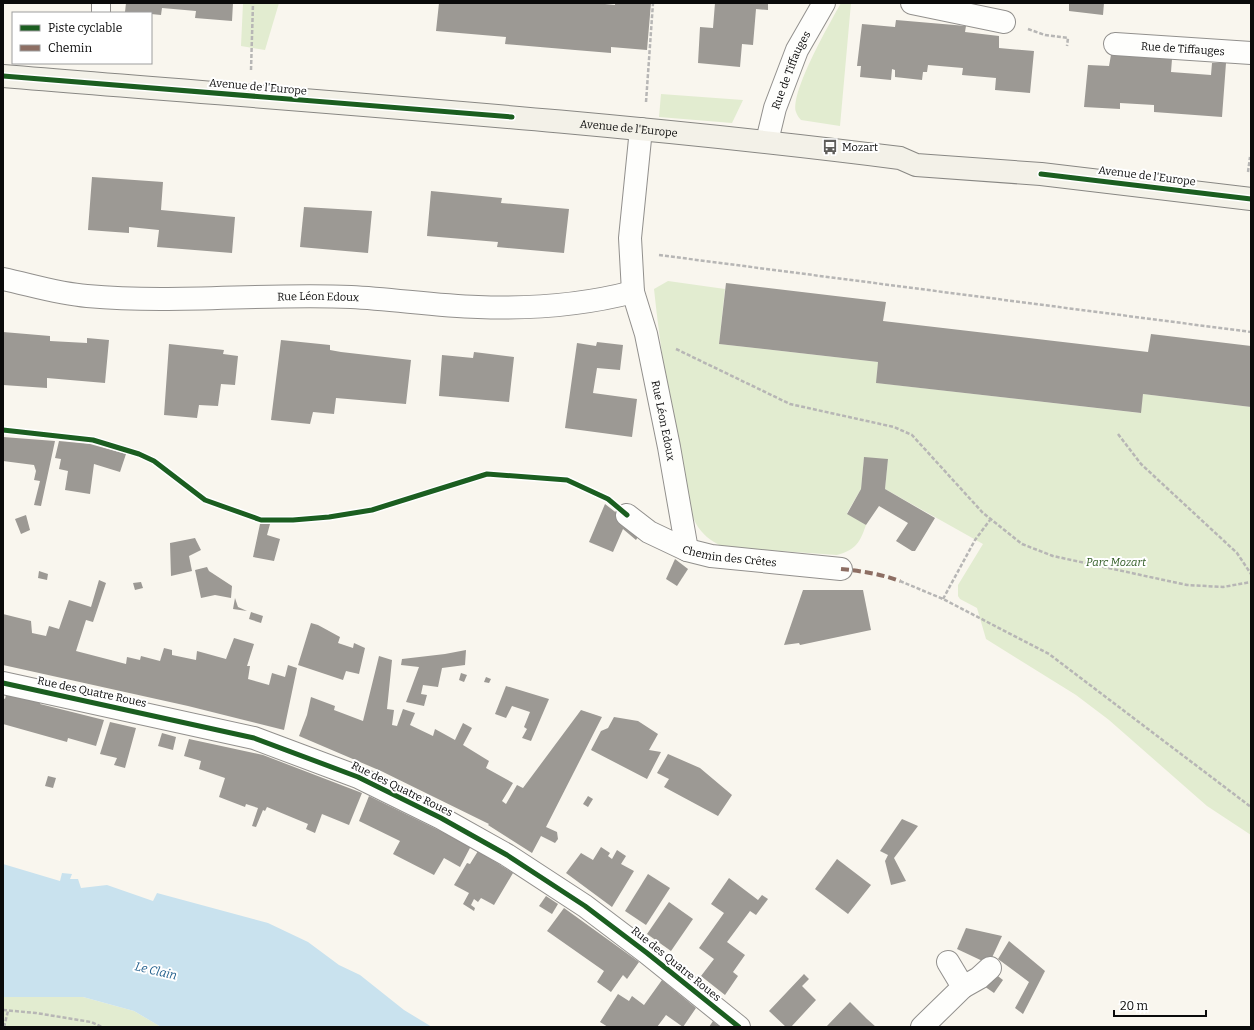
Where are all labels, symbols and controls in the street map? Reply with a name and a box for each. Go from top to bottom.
legend [12,12,152,64]
text: Piste cyclable [48,21,122,35]
street label: Rue de Tiffauges [769,29,813,111]
street label: Rue de Tiffauges [1141,39,1225,58]
text: Chemin [48,41,92,55]
street label: Avenue de l'Europe [209,76,307,98]
street label: Avenue de l'Europe [579,117,678,139]
bus stop icon: Mozart [821,138,839,156]
place label: Mozart [842,141,878,154]
street label: Avenue de l'Europe [1098,164,1196,188]
street label: Rue Léon Edoux [277,290,359,304]
street label: Rue Léon Edoux [649,379,678,462]
street label: Chemin des Crêtes [680,542,777,569]
park label: Parc Mozart [1086,556,1146,569]
street label: Rue des Quatre Roues [36,674,148,710]
street label: Rue des Quatre Roues [349,759,455,819]
street label: Rue des Quatre Roues [629,924,723,1004]
water label: Le Clain [134,959,178,983]
scale bar [1114,992,1206,1018]
text: 20 m [1120,999,1149,1013]

